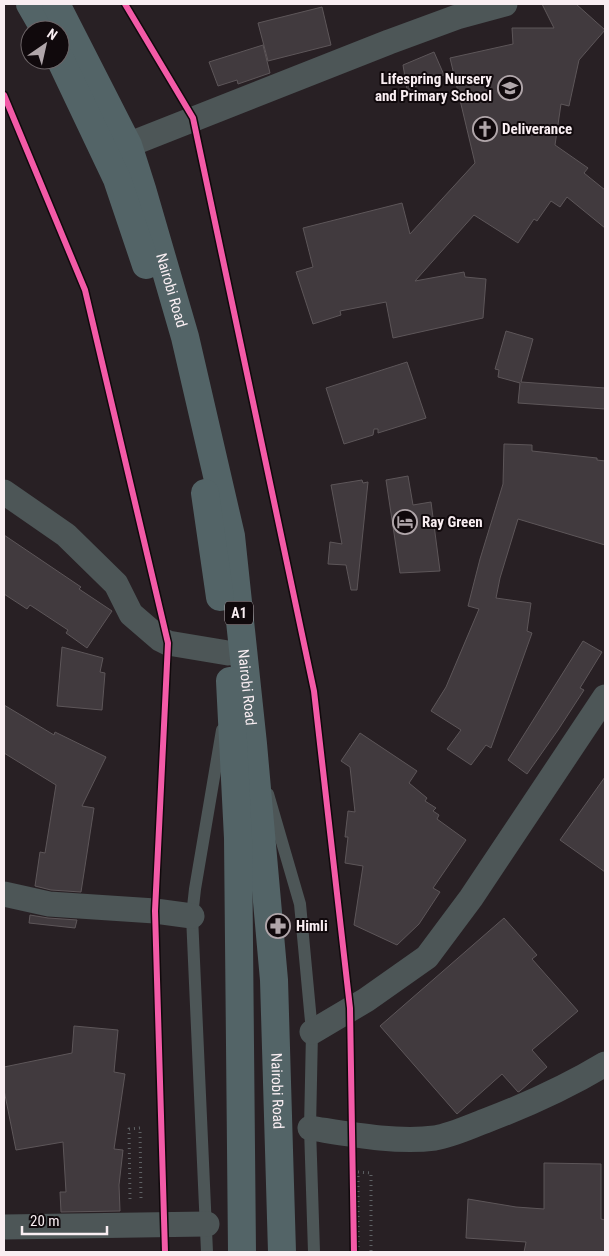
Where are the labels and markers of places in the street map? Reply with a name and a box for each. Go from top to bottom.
place label: Lifespring Nursery and Primary School [375,70,492,105]
school or university icon: Lifespring Nursery and Primary School [497,75,523,101]
church icon: Deliverance [472,116,498,142]
place label: Deliverance [502,120,572,138]
hotel icon: Ray Green [392,509,418,535]
place label: Ray Green [422,513,483,531]
pharmacy icon: Himli [265,913,291,939]
place label: Himli [296,917,328,935]

